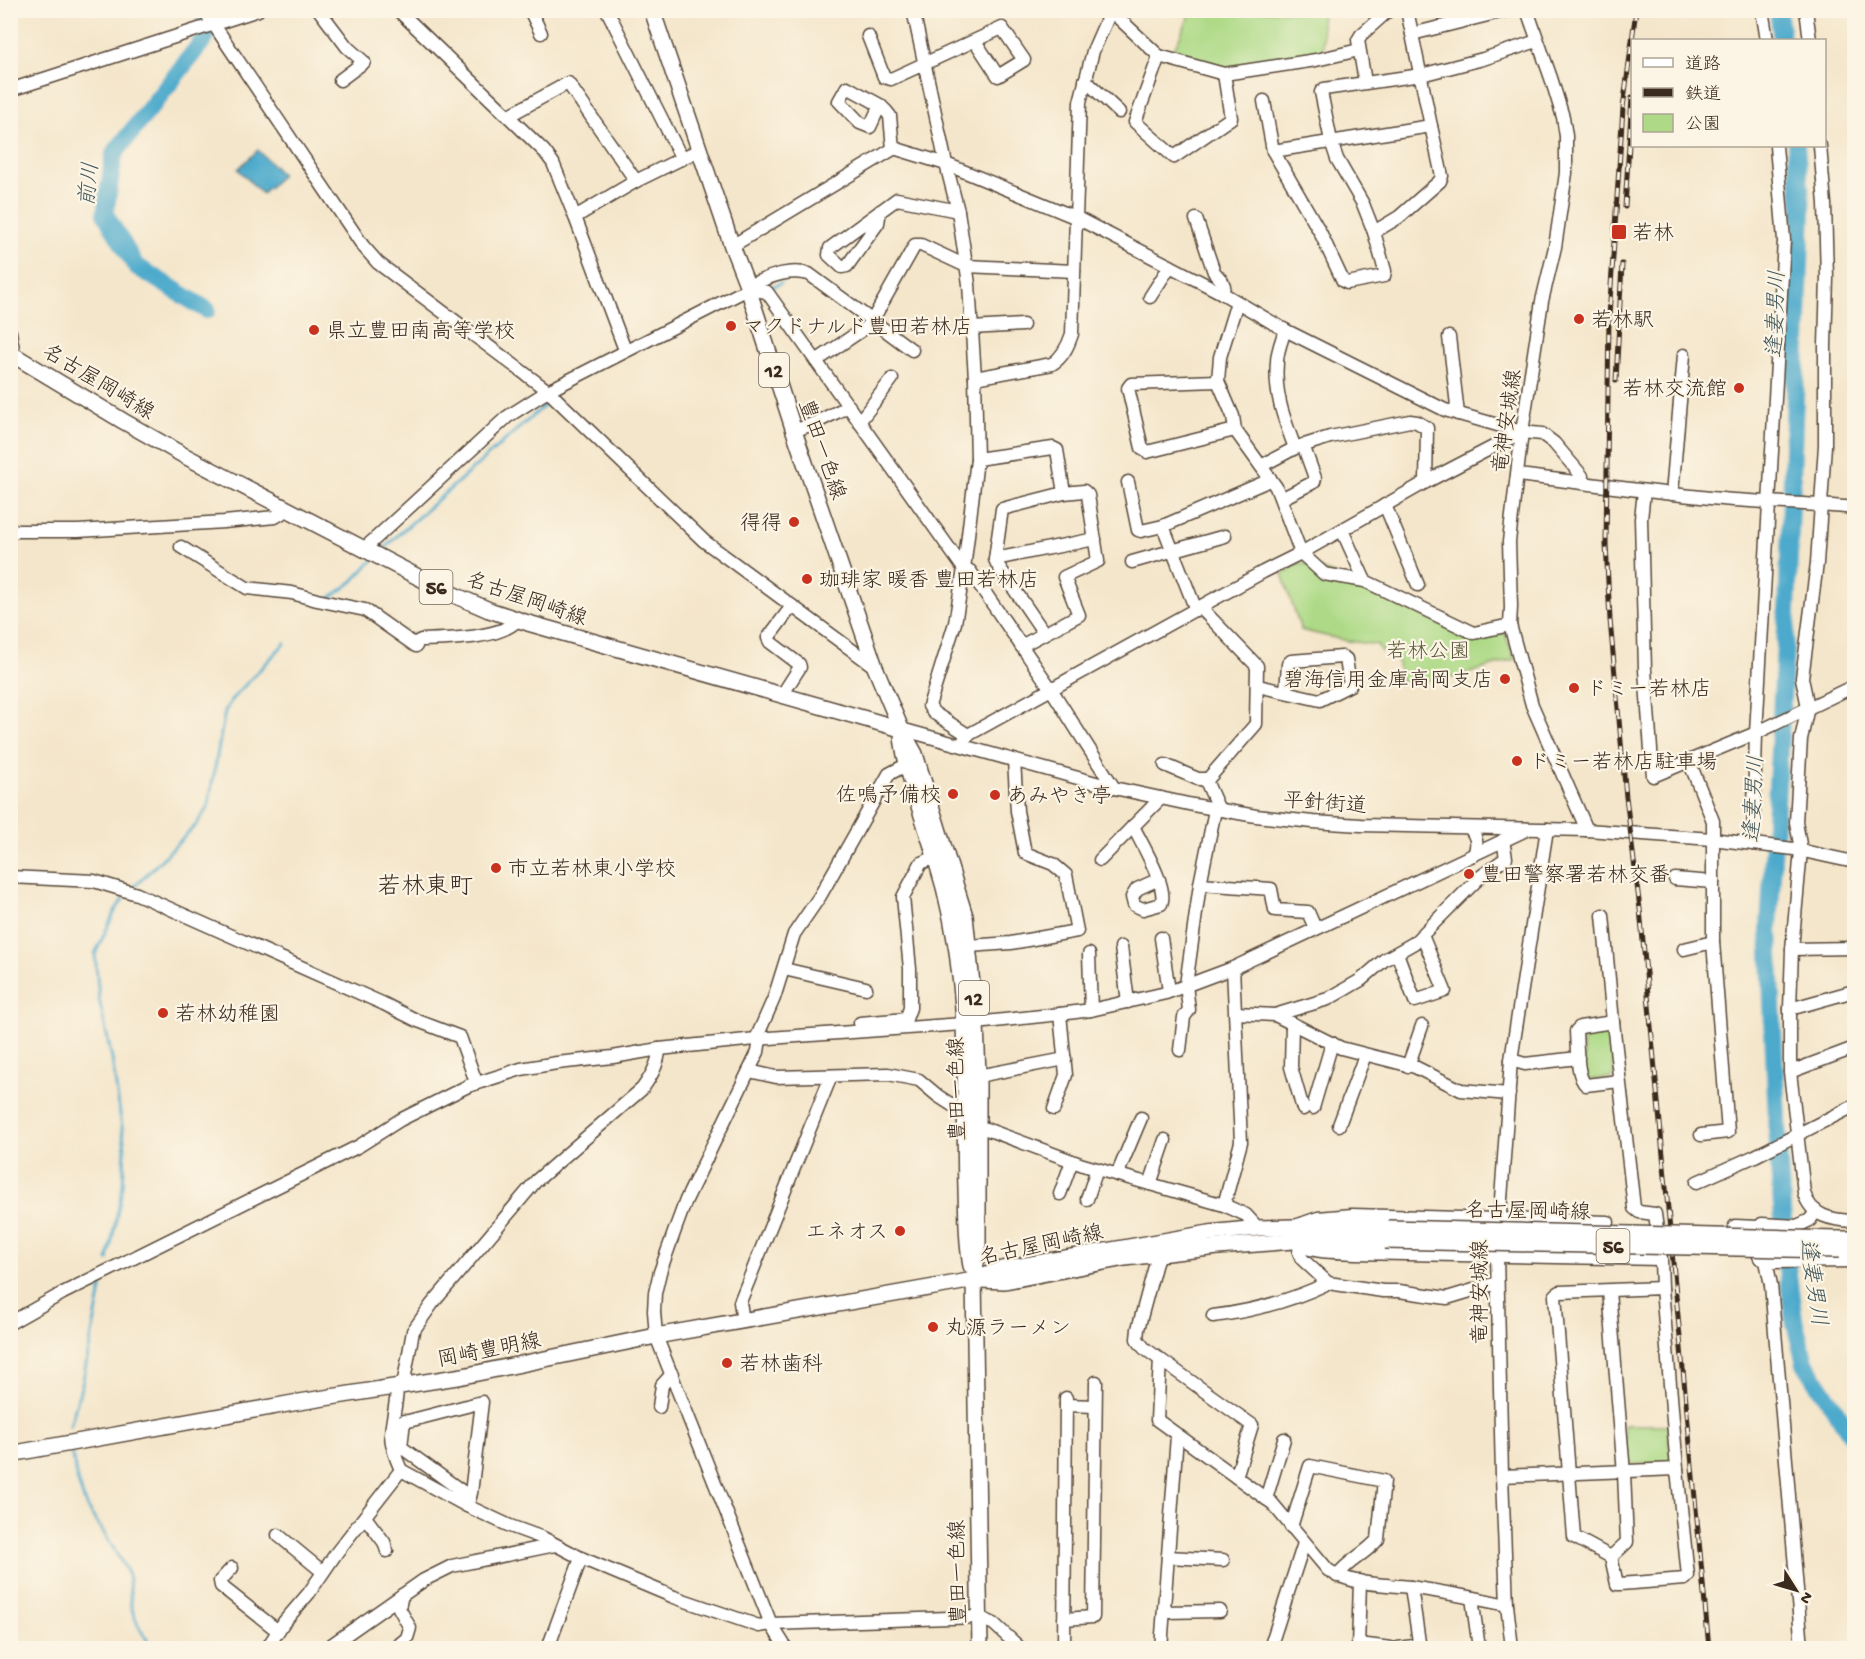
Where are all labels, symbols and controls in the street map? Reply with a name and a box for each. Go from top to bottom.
legend [1631,39,1826,147]
text: 道路 [1685,54,1721,76]
text: 鉄道 [1685,84,1721,106]
text: 公園 [1685,115,1721,136]
water label: 前川 [75,161,106,208]
place label: 若林 [1632,222,1674,248]
marker: 若林 [1610,223,1628,241]
water label: 逢妻男川 [1762,270,1793,359]
place label: 若林駅 [1591,309,1654,335]
marker: 若林駅 [1572,312,1586,326]
place label: マクドナルド豊田若林店 [743,315,972,342]
place label: 県立豊田南高等学校 [326,319,515,346]
marker: マクドナルド豊田若林店 [724,319,738,333]
marker: 県立豊田南高等学校 [307,323,321,337]
street label: 名古屋岡崎線 [37,340,158,427]
road number: 12 [759,353,789,387]
street label: 竜神安城線 [1489,368,1529,475]
place label: 若林交流館 [1622,378,1727,404]
marker: 若林交流館 [1732,381,1746,395]
street label: 豊田一色線 [791,396,850,504]
place label: 得得 [740,512,782,538]
marker: 得得 [787,515,801,529]
street label: 名古屋岡崎線 [462,568,590,634]
place label: 珈琲家 暖香 豊田若林店 [819,568,1039,595]
road number: 56 [420,570,452,604]
marker: 珈琲家 暖香 豊田若林店 [800,572,814,586]
park label: 若林公園 [1386,640,1470,666]
place label: 碧海信用金庫高岡支店 [1283,668,1493,695]
marker: 碧海信用金庫高岡支店 [1498,672,1512,686]
place label: ドミー若林店 [1586,677,1712,704]
marker: ドミー若林店 [1567,681,1581,695]
place label: ドミー若林店駐車場 [1529,750,1718,777]
marker: ドミー若林店駐車場 [1510,754,1524,768]
water label: 逢妻男川 [1740,755,1771,844]
place label: 佐鳴予備校 [836,783,941,810]
place label: あみやき亭 [1007,785,1112,811]
marker: 佐鳴予備校 [946,787,960,801]
marker: あみやき亭 [988,788,1002,802]
street label: 平針街道 [1282,789,1368,821]
place label: 市立若林東小学校 [508,857,676,884]
marker: 市立若林東小学校 [489,861,503,875]
place label: 豊田警察署若林交番 [1481,863,1670,890]
marker: 豊田警察署若林交番 [1462,867,1476,881]
district label: 若林東町 [377,873,473,903]
road number: 12 [959,981,989,1015]
place label: 若林幼稚園 [175,1003,280,1029]
marker: 若林幼稚園 [156,1006,170,1020]
street label: 豊田一色線 [945,1036,973,1142]
street label: 名古屋岡崎線 [1465,1199,1591,1227]
street label: 名古屋岡崎線 [977,1221,1106,1273]
place label: エネオス [805,1222,888,1247]
marker: エネオス [893,1224,907,1238]
road number: 56 [1596,1229,1630,1263]
water label: 逢妻男川 [1792,1237,1831,1328]
street label: 竜神安城線 [1469,1240,1495,1345]
place label: 丸源ラーメン [945,1317,1071,1343]
marker: 丸源ラーメン [926,1320,940,1334]
street label: 岡崎豊明線 [436,1329,544,1375]
place label: 若林歯科 [739,1353,823,1379]
marker: 若林歯科 [720,1356,734,1370]
street label: 豊田一色線 [946,1519,974,1625]
north arrow [1766,1560,1826,1620]
text: N [1794,1587,1816,1607]

